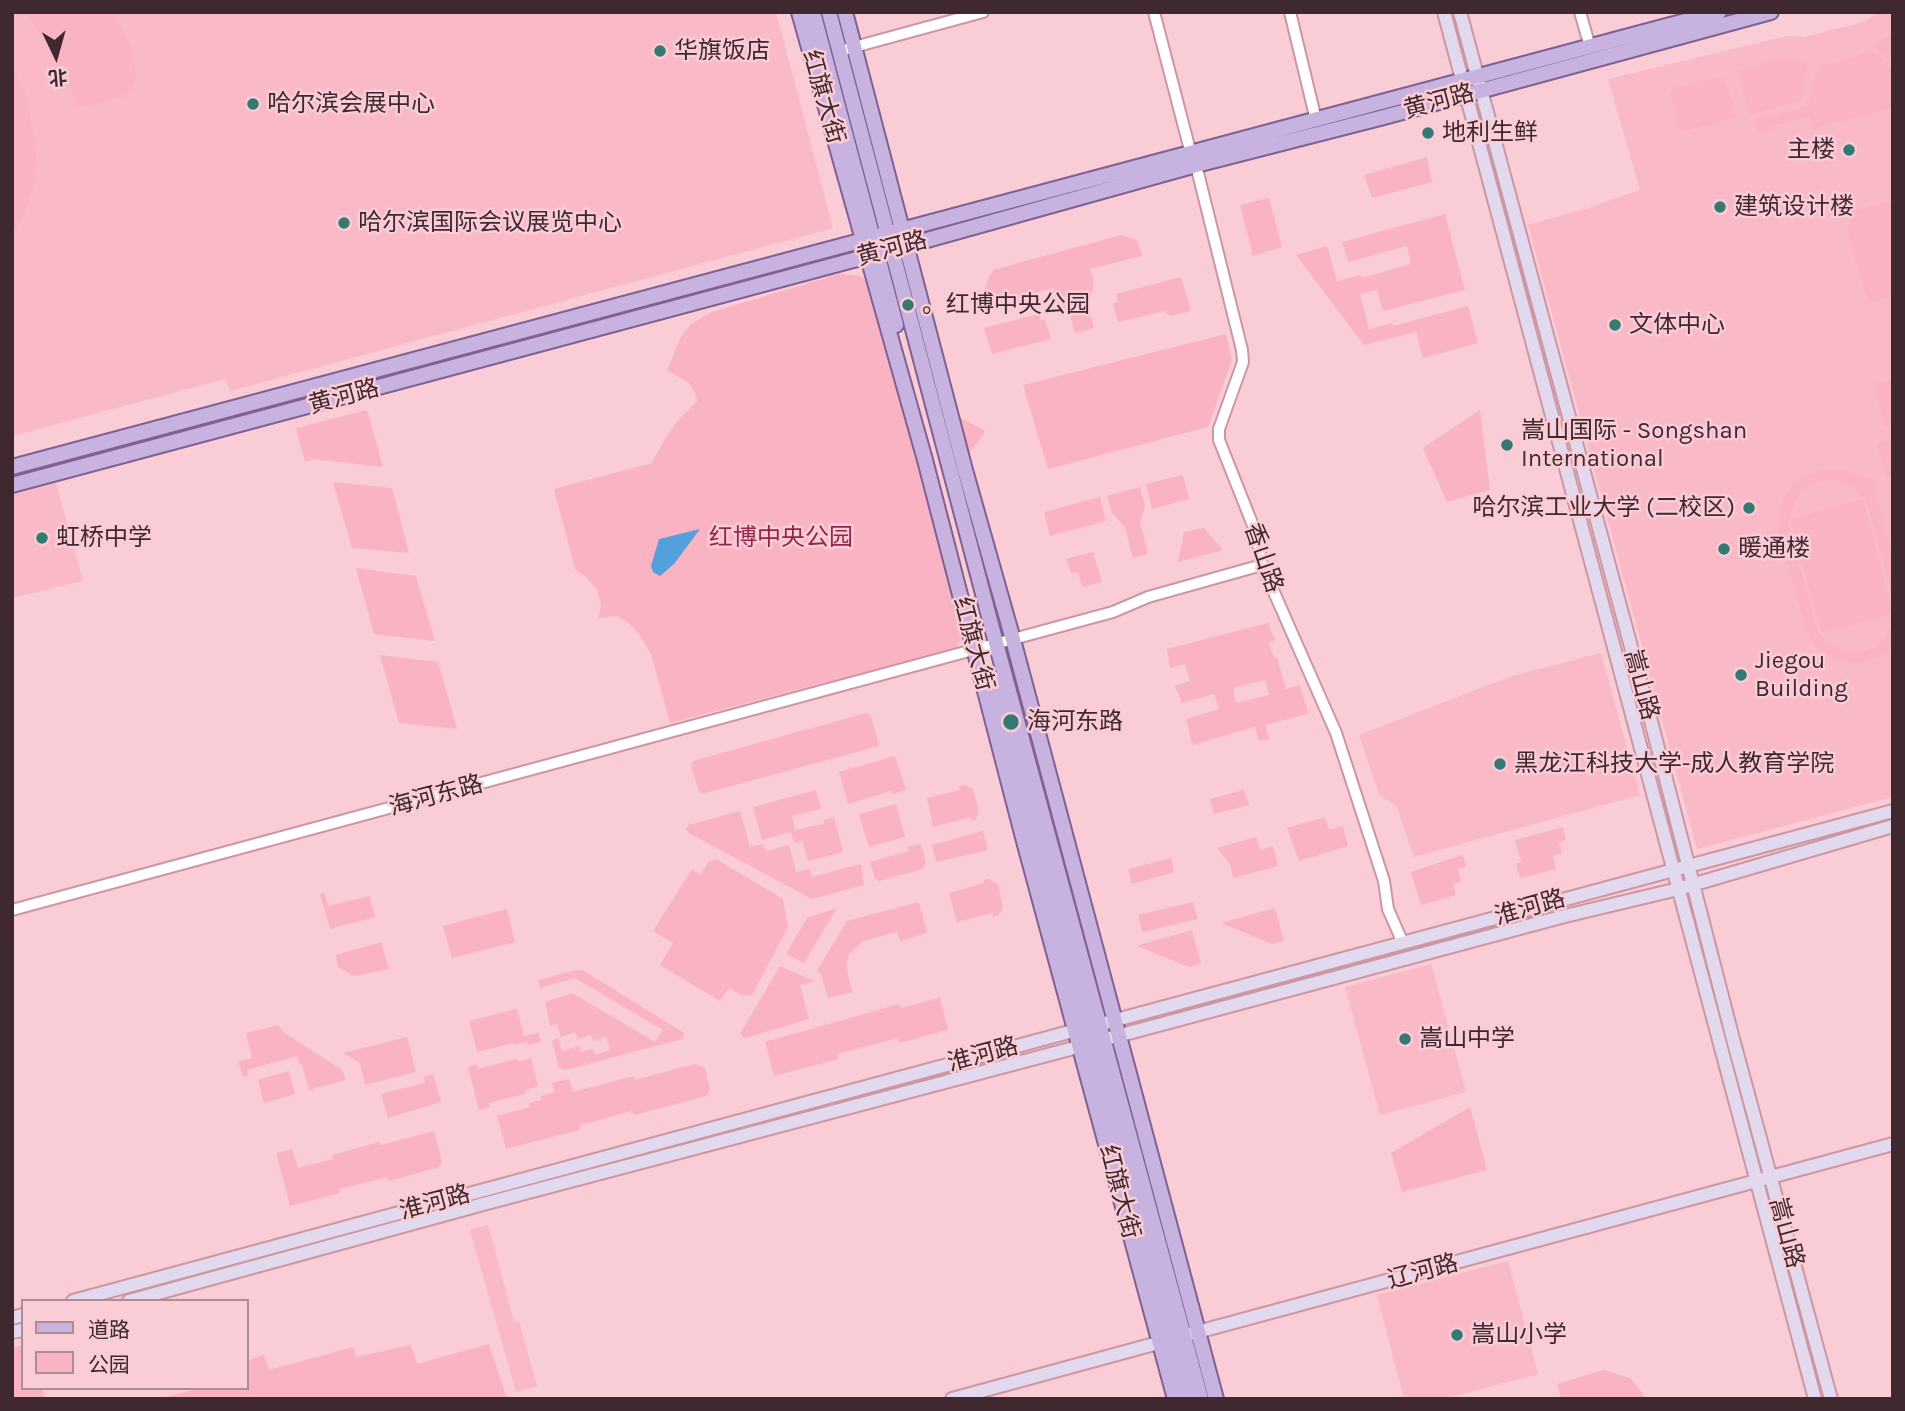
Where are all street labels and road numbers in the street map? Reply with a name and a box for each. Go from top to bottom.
street label: 红旗大街 [796,47,850,147]
street label: 黄河路 [1400,79,1478,125]
street label: 黄河路 [853,226,931,272]
street label: 黄河路 [305,374,383,420]
street label: 香山路 [1238,519,1288,597]
street label: 红旗大街 [947,594,999,694]
street label: 嵩山路 [1618,646,1664,724]
street label: 海河东路 [386,770,486,822]
street label: 淮河路 [1491,884,1569,932]
street label: 淮河路 [944,1032,1022,1078]
street label: 红旗大街 [1093,1142,1145,1242]
street label: 淮河路 [396,1180,474,1226]
street label: 嵩山路 [1763,1194,1809,1272]
street label: 辽河路 [1384,1249,1462,1295]

